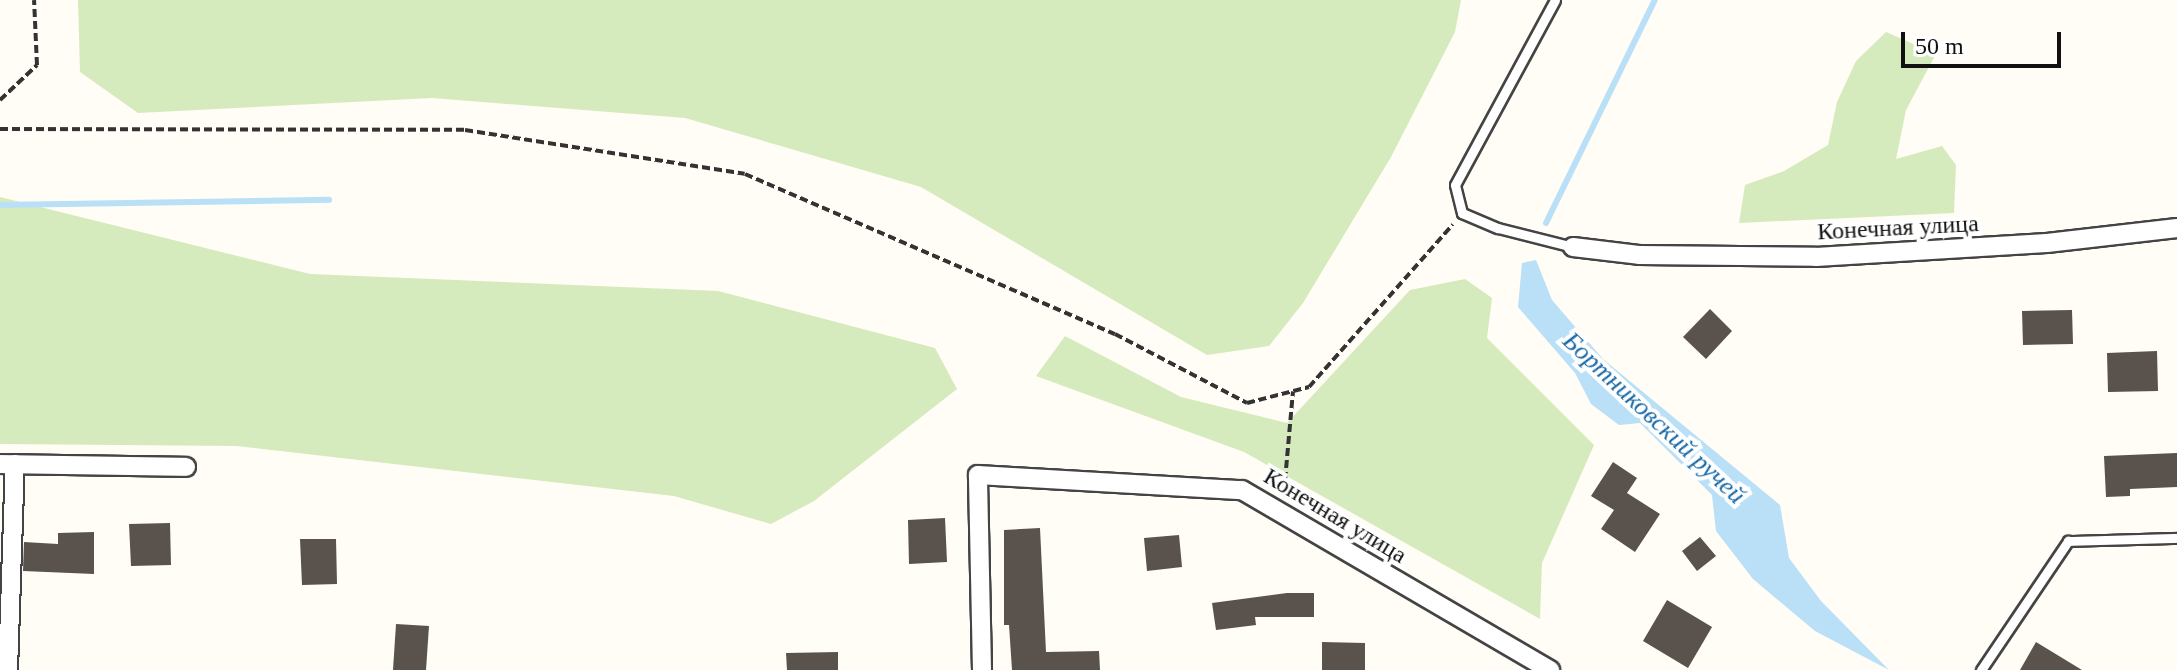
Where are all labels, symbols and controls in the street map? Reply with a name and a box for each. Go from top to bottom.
scale bar [1905,16,2065,66]
text: 50 m [1915,33,1964,59]
street label: Конечная улица [1817,209,1979,247]
water label: Бортниковский ручей [1556,325,1752,511]
street label: Конечная улица [1258,462,1412,570]

